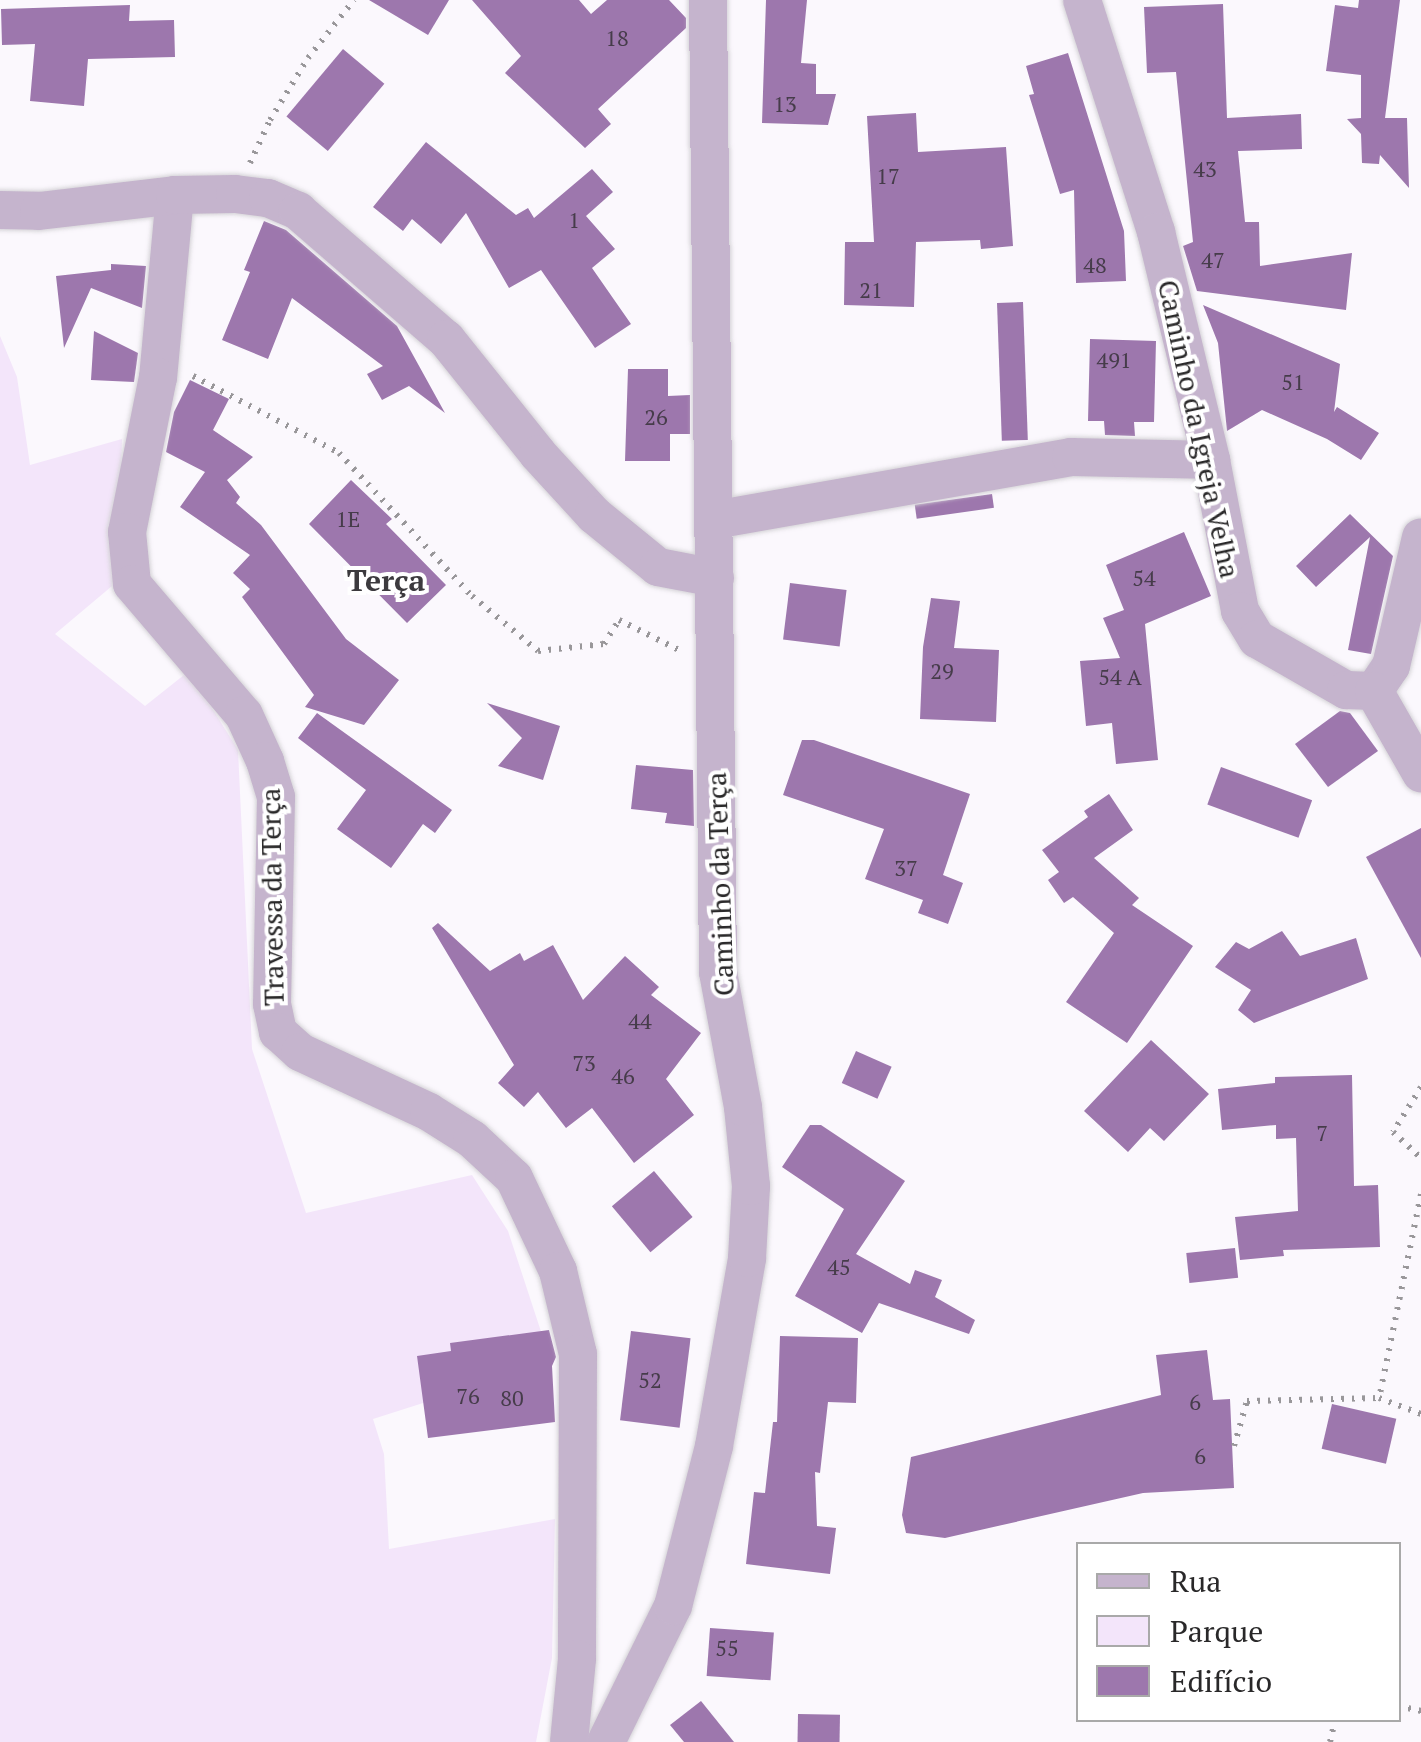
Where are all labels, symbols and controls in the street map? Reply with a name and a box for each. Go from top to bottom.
house number: 18 [605,25,629,51]
house number: 13 [773,91,797,117]
house number: 43 [1193,156,1217,182]
house number: 17 [876,163,900,189]
house number: 1 [568,207,580,233]
house number: 47 [1201,247,1225,273]
house number: 48 [1083,252,1107,278]
street label: Caminho da Igreja Velha [1151,276,1247,582]
house number: 21 [859,277,883,303]
house number: 491 [1096,347,1132,373]
house number: 51 [1281,369,1305,395]
house number: 26 [644,404,668,430]
house number: 1E [336,506,360,532]
district label: Terça [347,562,425,598]
house number: 54 [1132,565,1156,591]
house number: 29 [930,658,954,684]
house number: 54 A [1098,664,1142,690]
street label: Caminho da Terça [699,771,741,997]
street label: Travessa da Terça [253,788,291,1006]
house number: 37 [894,855,918,881]
house number: 44 [628,1008,652,1034]
house number: 73 [572,1050,596,1076]
house number: 46 [611,1063,635,1089]
house number: 7 [1316,1120,1328,1146]
house number: 45 [827,1254,851,1280]
house number: 52 [638,1367,662,1393]
house number: 76 [456,1383,480,1409]
house number: 80 [500,1385,524,1411]
house number: 6 [1189,1389,1201,1415]
house number: 6 [1194,1443,1206,1469]
legend [1076,1542,1401,1722]
text: Rua [1170,1561,1221,1601]
text: Parque [1170,1611,1263,1651]
house number: 55 [715,1635,739,1661]
text: Edifício [1170,1661,1272,1701]

